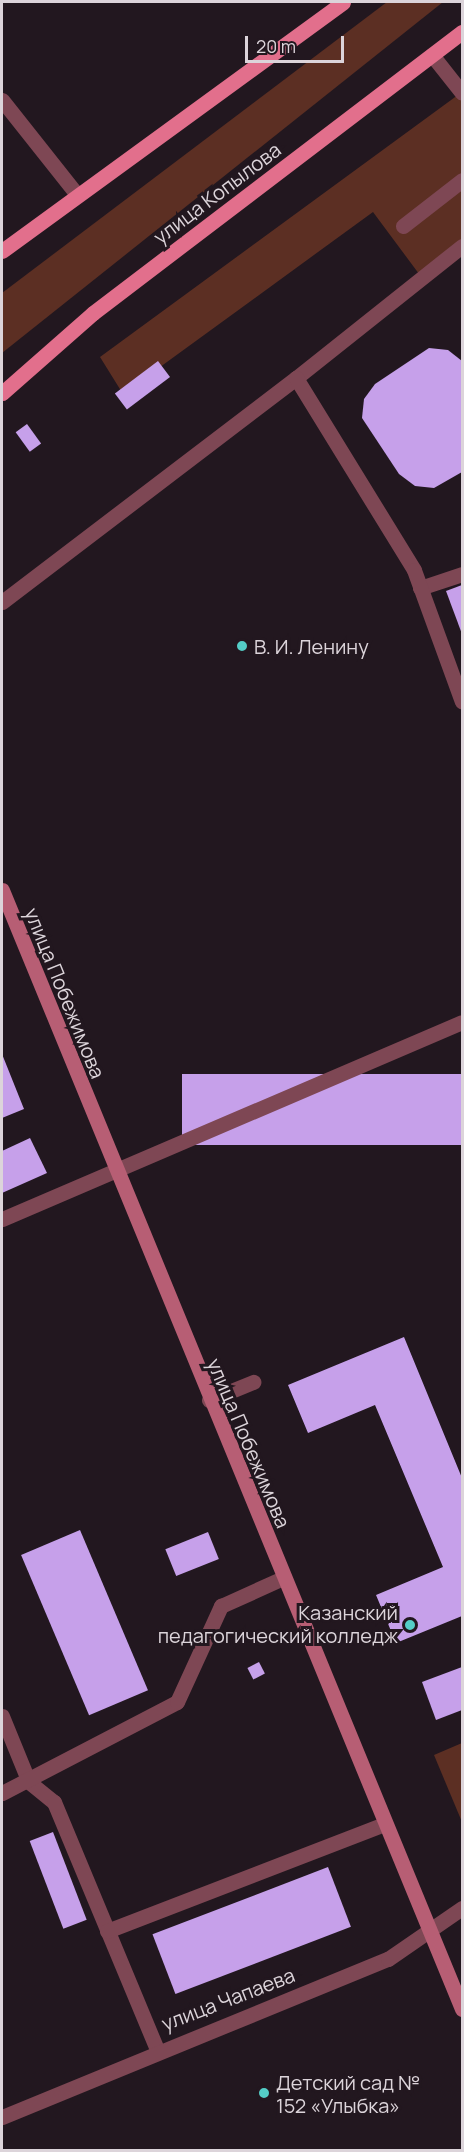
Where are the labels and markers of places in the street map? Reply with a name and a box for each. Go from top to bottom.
place label: В. И. Ленину [254,634,369,658]
marker: В. И. Ленину [235,639,249,653]
place label: Казанский педагогический колледж [158,1601,398,1648]
marker: Казанский педагогический колледж [403,1618,417,1632]
place label: Детский сад № 152 «Улыбка» [276,2070,420,2117]
marker: Детский сад № 152 «Улыбка» [257,2086,271,2100]

